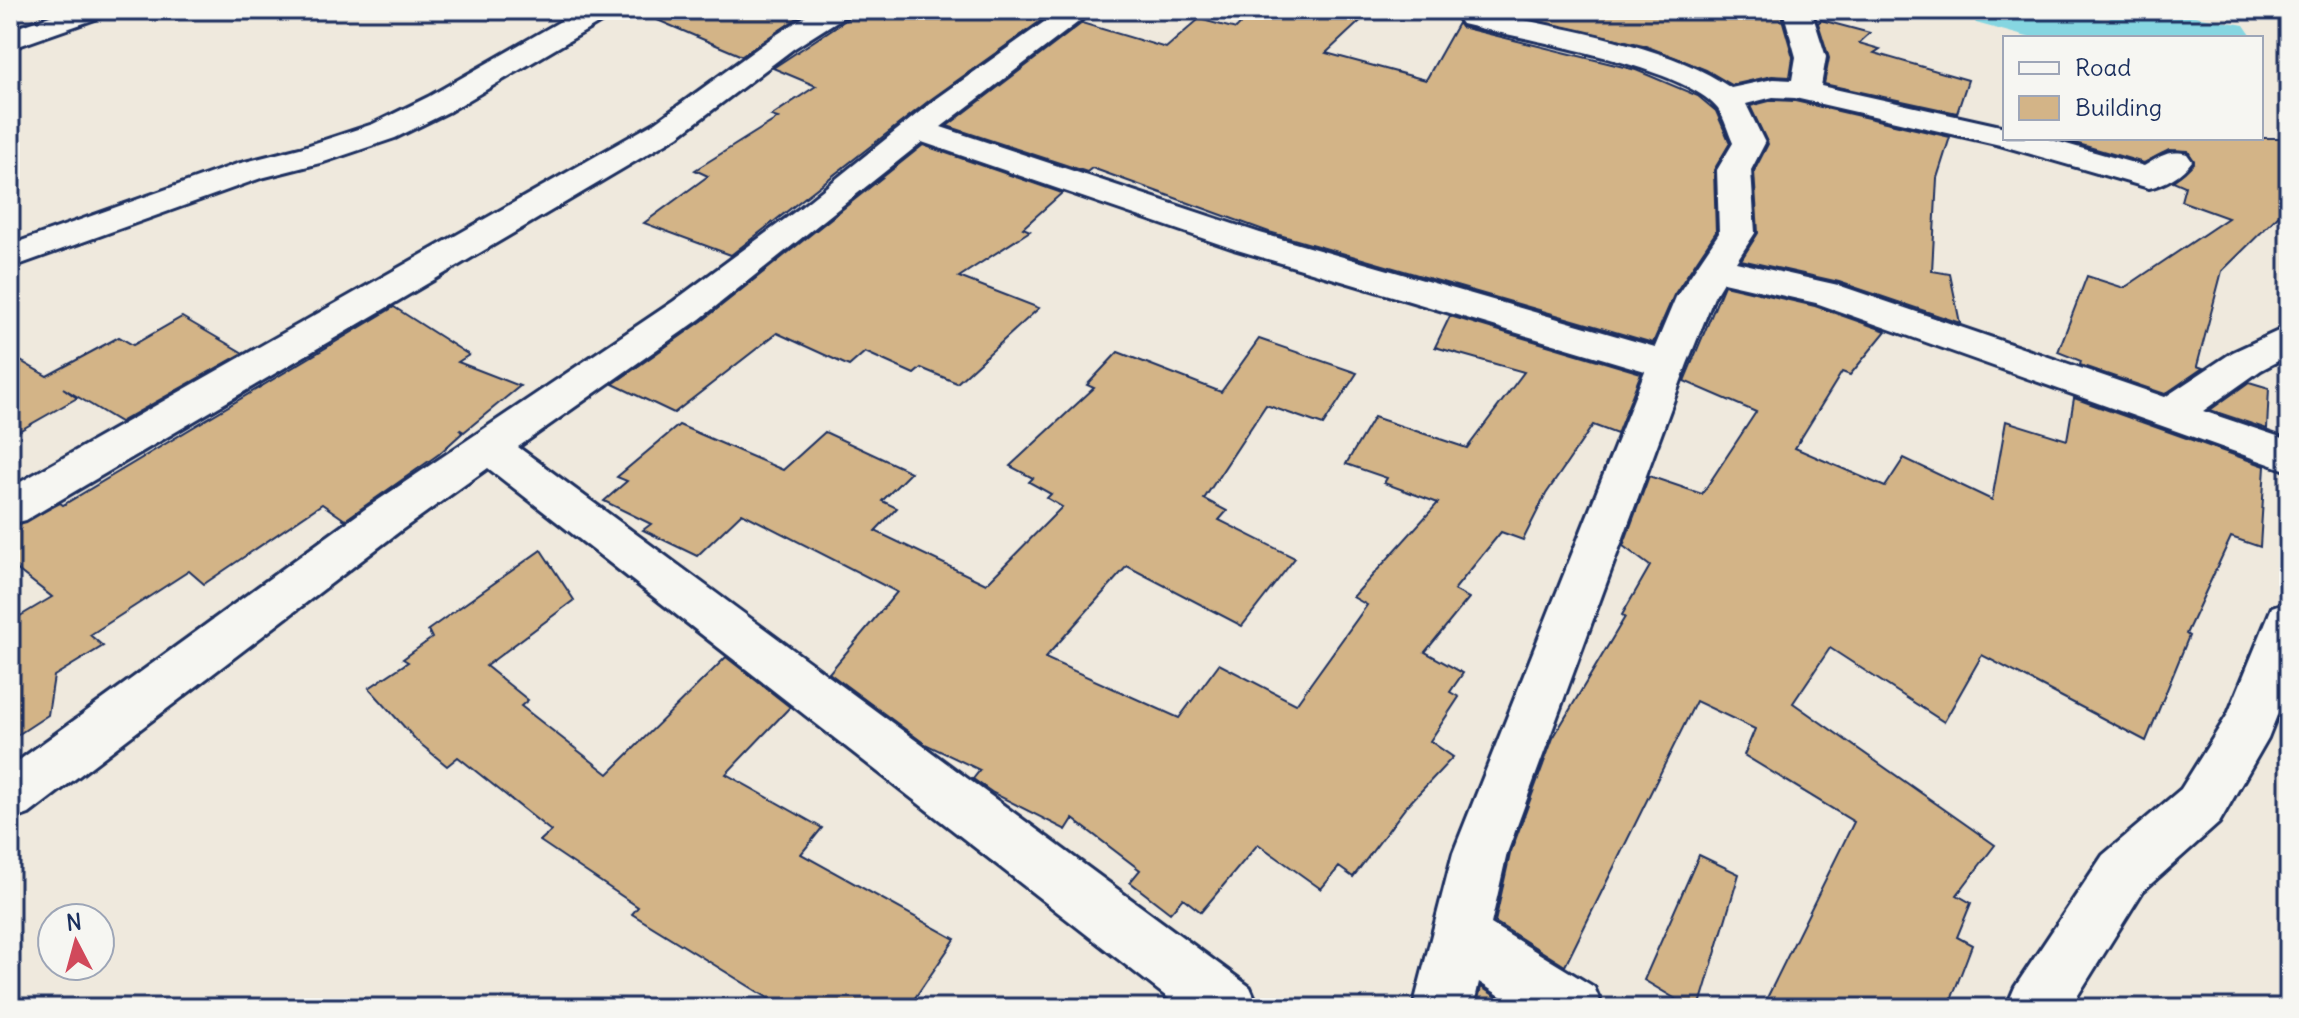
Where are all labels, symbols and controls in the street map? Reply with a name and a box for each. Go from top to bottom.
legend [2003,36,2263,140]
text: Road [2075,52,2131,82]
text: Building [2075,92,2162,122]
north arrow [36,902,116,982]
text: N [65,907,83,937]

